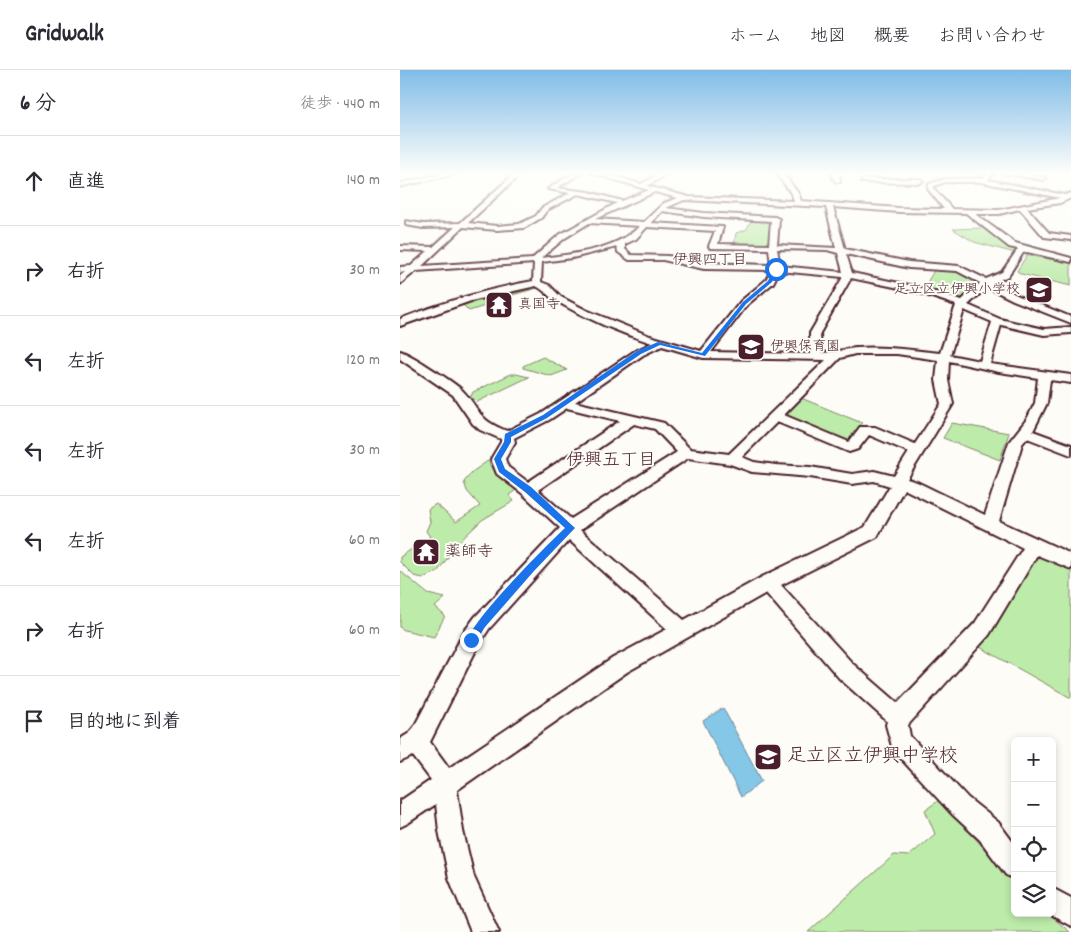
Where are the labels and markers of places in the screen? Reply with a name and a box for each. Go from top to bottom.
school or university icon: 足立区立伊興小学校 [1024,275,1054,305]
place label: 足立区立伊興小学校 [894,280,1020,300]
temple icon: 真国寺 [484,290,514,320]
place label: 真国寺 [518,295,560,315]
school or university icon: 伊興保育園 [736,332,766,362]
place label: 伊興保育園 [770,337,840,357]
temple icon: 薬師寺 [411,537,441,567]
place label: 薬師寺 [445,541,493,564]
school or university icon: 足立区立伊興中学校 [753,742,783,772]
place label: 足立区立伊興中学校 [787,744,958,771]

